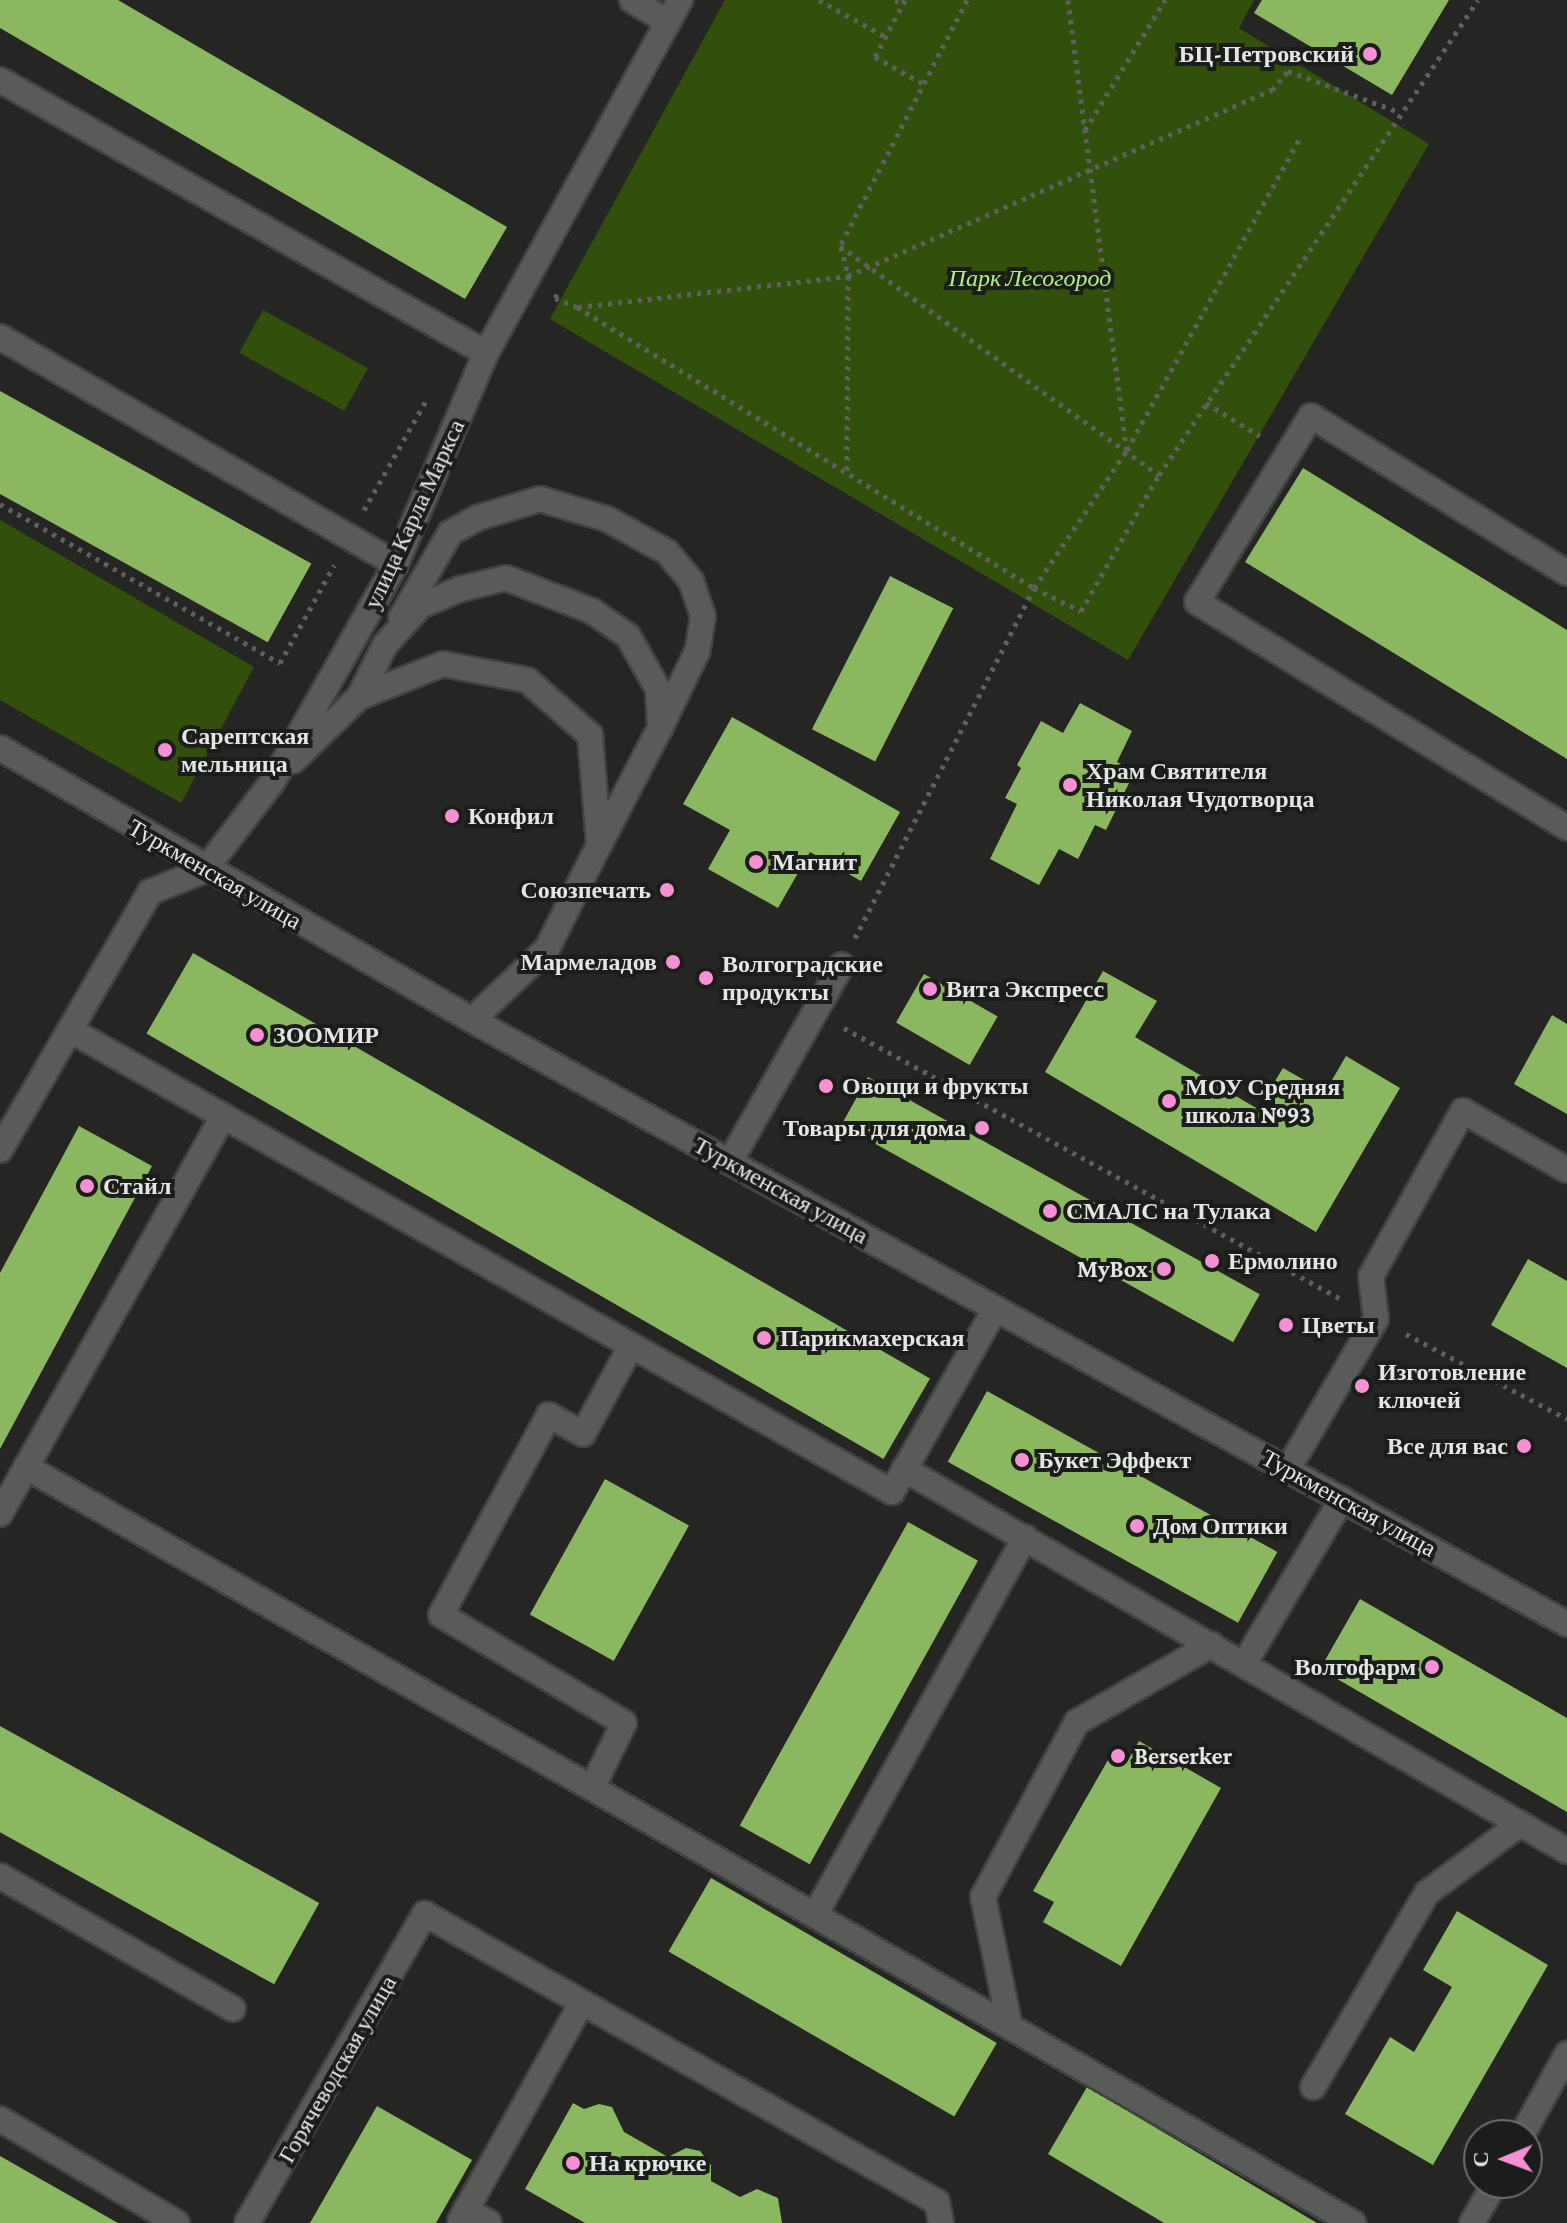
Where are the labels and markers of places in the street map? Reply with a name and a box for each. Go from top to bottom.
place label: БЦ-Петровский [1179,40,1354,68]
marker: БЦ-Петровский [1361,45,1379,63]
place label: Сарептская мельница [181,722,309,778]
marker: Сарептская мельница [156,741,174,759]
place label: Храм Святителя Николая Чудотворца [1086,757,1314,813]
marker: Храм Святителя Николая Чудотворца [1061,776,1079,794]
place label: Конфил [468,802,554,830]
marker: Конфил [443,807,461,825]
place label: Магнит [772,848,857,876]
marker: Магнит [747,853,765,871]
place label: Союзпечать [520,876,651,904]
marker: Союзпечать [658,881,676,899]
place label: Мармеладов [520,948,657,976]
place label: Волгоградские продукты [722,950,883,1006]
marker: Мармеладов [664,953,682,971]
marker: Волгоградские продукты [697,969,715,987]
place label: Вита Экспресс [946,975,1104,1003]
marker: Вита Экспресс [921,980,939,998]
place label: ЗООМИР [273,1021,379,1049]
marker: ЗООМИР [248,1026,266,1044]
place label: Овощи и фрукты [842,1072,1029,1100]
place label: МОУ Средняя школа №93 [1185,1073,1340,1129]
marker: Овощи и фрукты [817,1077,835,1095]
marker: МОУ Средняя школа №93 [1160,1092,1178,1110]
place label: Товары для дома [783,1114,966,1142]
marker: Товары для дома [973,1119,991,1137]
place label: Стайл [103,1172,171,1200]
marker: Стайл [78,1177,96,1195]
place label: СМАЛС на Тулака [1066,1197,1271,1225]
marker: СМАЛС на Тулака [1041,1202,1059,1220]
place label: Ермолино [1228,1247,1338,1275]
marker: Ермолино [1203,1252,1221,1270]
place label: MyBox [1077,1255,1148,1283]
marker: MyBox [1155,1260,1173,1278]
place label: Цветы [1302,1311,1375,1339]
marker: Цветы [1277,1316,1295,1334]
place label: Парикмахерская [780,1324,964,1352]
marker: Парикмахерская [755,1329,773,1347]
place label: Изготовление ключей [1378,1358,1526,1414]
marker: Изготовление ключей [1353,1377,1371,1395]
place label: Все для вас [1387,1432,1508,1460]
marker: Все для вас [1515,1437,1533,1455]
place label: Букет Эффект [1038,1446,1191,1474]
marker: Букет Эффект [1013,1451,1031,1469]
place label: Дом Оптики [1153,1512,1288,1540]
marker: Дом Оптики [1128,1517,1146,1535]
place label: Волгофарм [1295,1653,1416,1681]
marker: Волгофарм [1423,1658,1441,1676]
place label: Berserker [1134,1742,1232,1770]
marker: Berserker [1109,1747,1127,1765]
place label: На крючке [589,2149,706,2177]
marker: На крючке [564,2154,582,2172]

